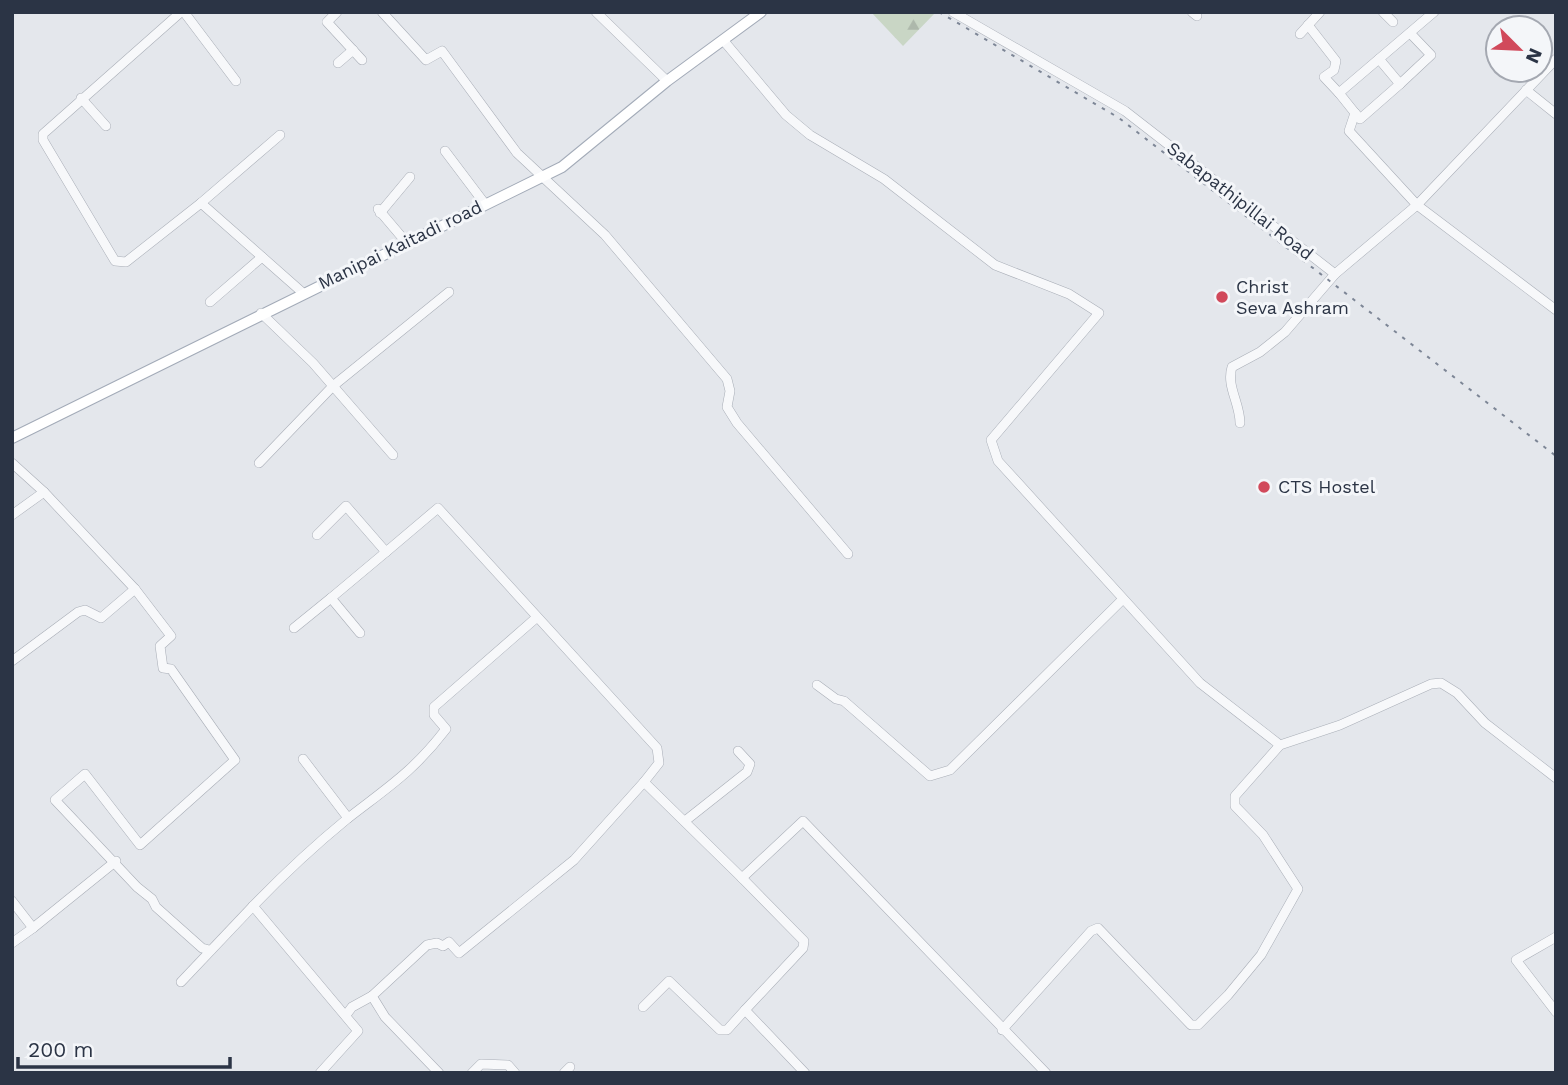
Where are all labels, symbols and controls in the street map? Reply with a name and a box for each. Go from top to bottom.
north arrow [1484,14,1554,84]
text: N [1521,45,1547,67]
street label: Sabapathipillai Road [1163,137,1318,264]
street label: Manipai Kaitadi road [314,196,485,293]
place label: Christ Seva Ashram [1236,276,1349,318]
marker: Christ Seva Ashram [1214,289,1230,305]
place label: CTS Hostel [1278,476,1376,497]
marker: CTS Hostel [1256,479,1272,495]
scale bar [18,1026,229,1070]
text: 200 m [28,1037,94,1062]

